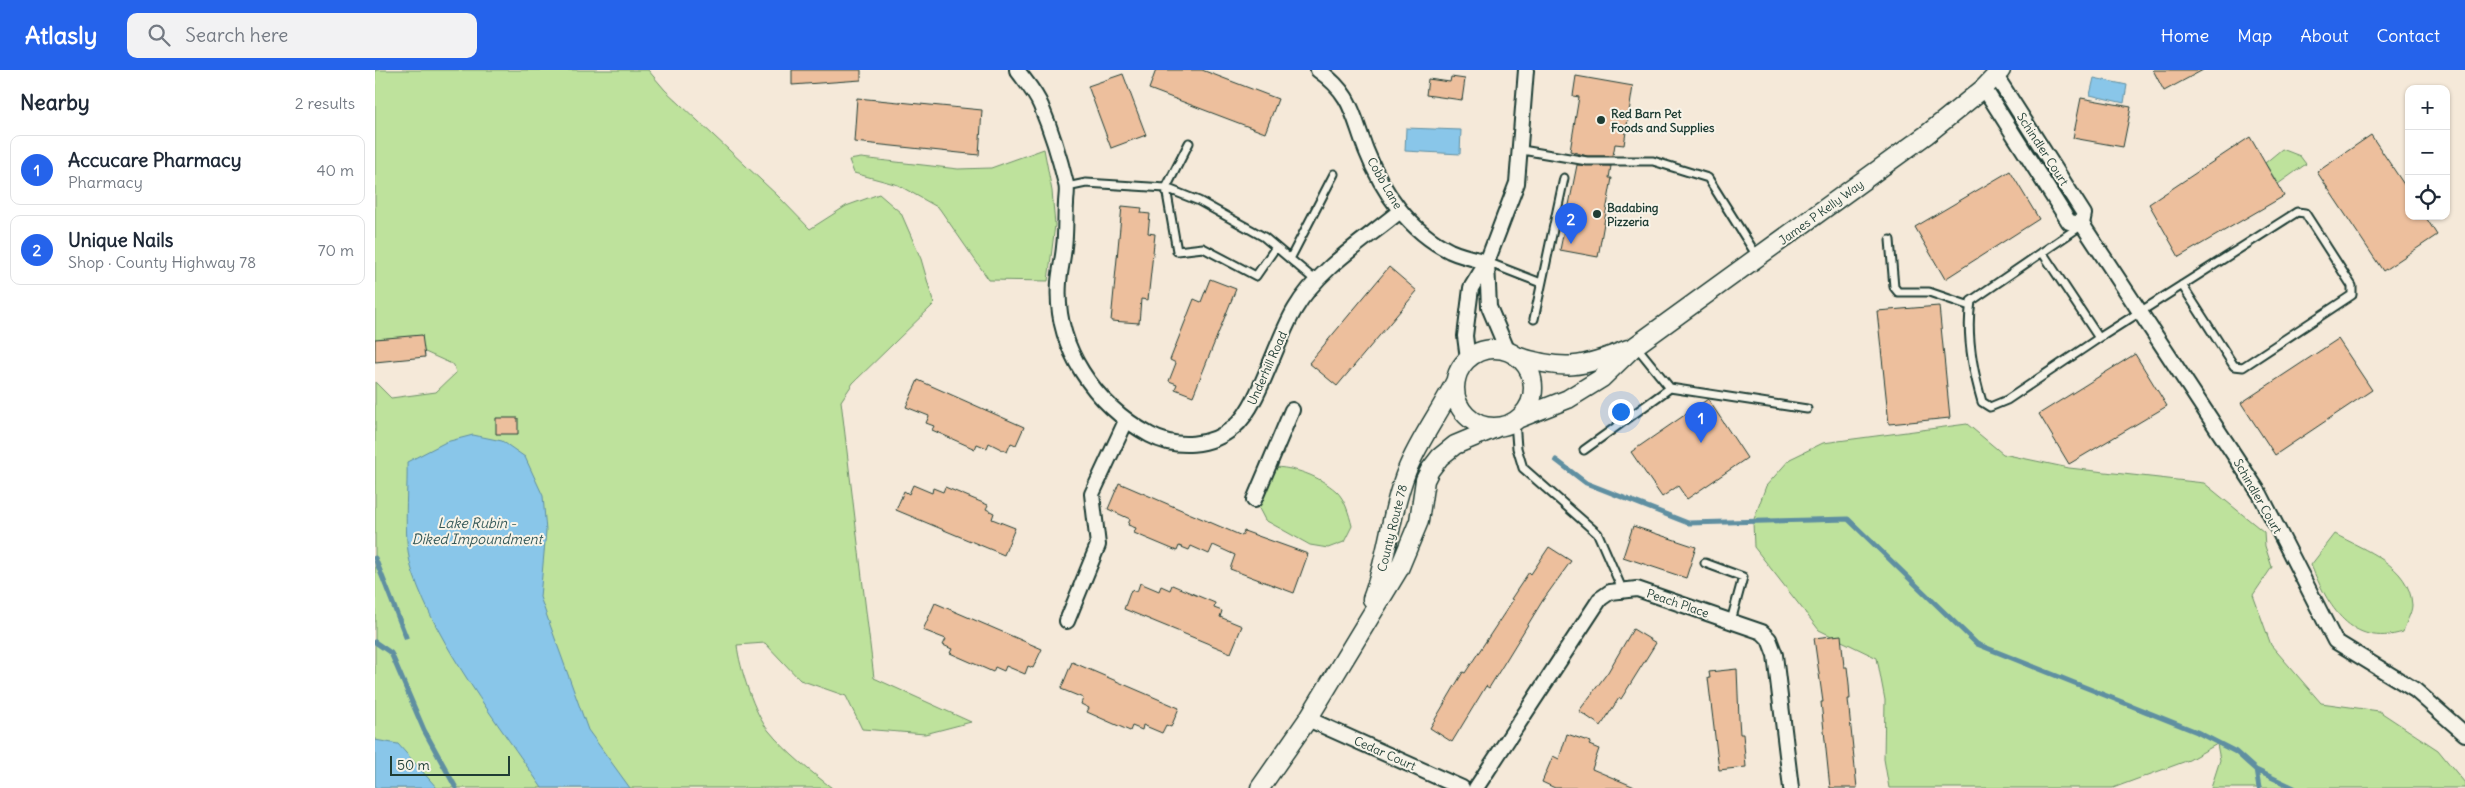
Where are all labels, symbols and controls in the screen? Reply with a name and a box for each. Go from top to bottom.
search box [127,13,477,58]
text: Atlasly [25,20,97,50]
icon: search [145,21,173,49]
text: Search here [185,23,288,47]
text: Home [2161,24,2209,47]
text: Map [2237,24,2272,47]
text: About [2300,24,2348,47]
text: Contact [2376,24,2440,47]
map controls [2405,85,2450,220]
button: + [2405,85,2450,130]
text: Nearby [20,89,90,116]
text: 2 results [295,93,355,113]
place label: Red Barn Pet Foods and Supplies [1611,106,1715,136]
street label: Schindler Court [2014,110,2072,188]
marker: Red Barn Pet Foods and Supplies [1595,114,1607,126]
button: − [2405,130,2450,175]
text: Accucare Pharmacy [68,148,242,172]
street label: Cobb Lane [1364,154,1406,212]
text: 1 [34,160,40,180]
text: 40 m [316,160,354,180]
text: Pharmacy [68,172,143,192]
button: locate [2405,175,2450,220]
street label: James P Kelly Way [1776,176,1866,248]
place label: Badabing Pizzeria [1607,200,1659,229]
pin: 2 [1555,203,1587,244]
marker: Badabing Pizzeria [1591,208,1603,220]
text: Unique Nails [68,228,173,252]
text: 2 [33,240,41,260]
text: 70 m [318,240,354,260]
text: Shop · County Highway 78 [68,252,256,272]
street label: Underhill Road [1244,329,1290,407]
your location [1608,399,1634,425]
pin: 1 [1685,402,1717,443]
street label: Schindler Court [2231,456,2285,536]
street label: County Route 78 [1374,483,1410,573]
water label: Lake Rubin - Diked Impoundment [412,514,544,548]
street label: Peach Place [1645,585,1711,621]
street label: Cedar Court [1352,733,1418,773]
scale bar [390,753,510,776]
text: 50 m [397,756,430,774]

